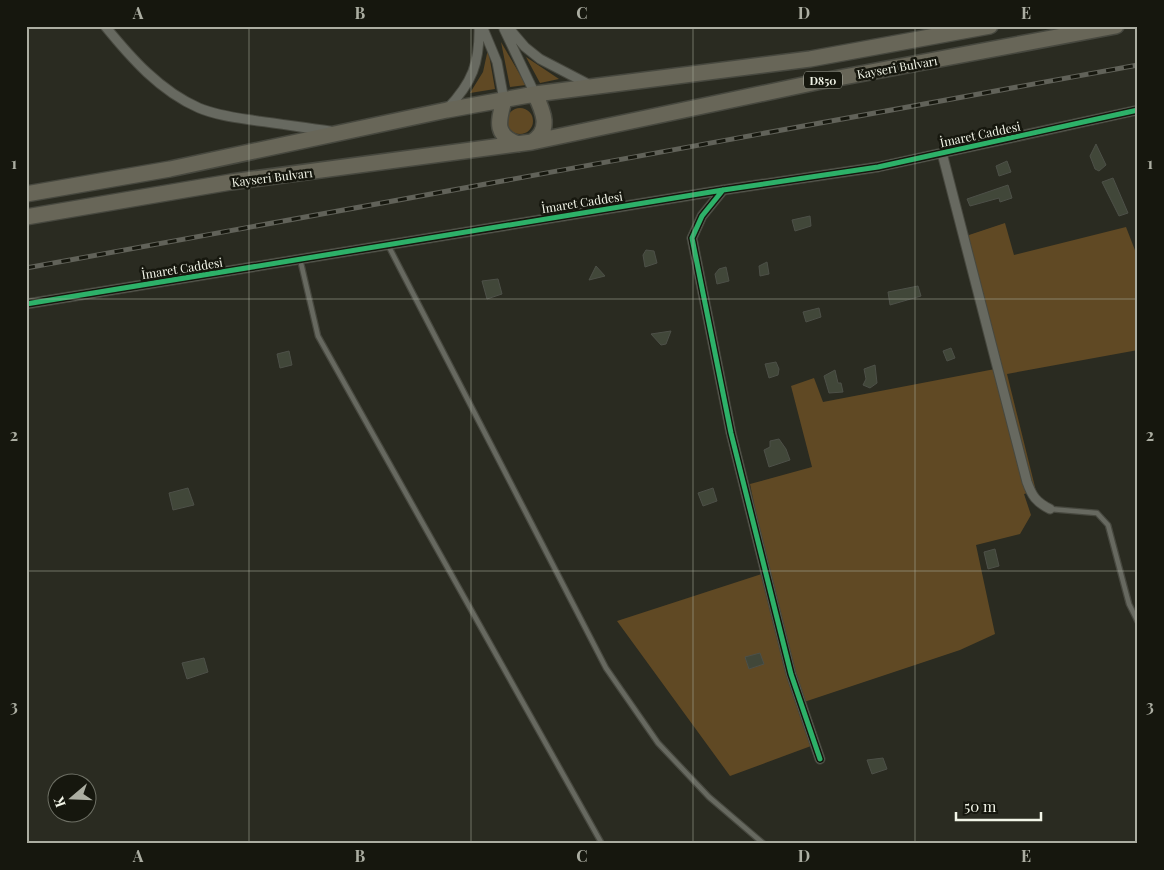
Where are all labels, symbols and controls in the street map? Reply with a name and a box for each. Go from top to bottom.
text: A [132,2,144,23]
text: B [355,2,366,23]
text: C [576,2,588,23]
text: D [798,2,810,23]
text: E [1021,2,1031,23]
street label: Kayseri Bulvarı [855,52,939,82]
road number: D850 [804,72,842,88]
street label: İmaret Caddesi [938,118,1022,150]
text: 1 [11,152,17,173]
text: 1 [1147,152,1153,173]
street label: Kayseri Bulvarı [231,164,314,190]
street label: İmaret Caddesi [540,188,624,216]
street label: İmaret Caddesi [140,254,224,282]
text: 2 [10,424,18,445]
text: 2 [1146,424,1154,445]
text: 3 [10,695,18,716]
text: 3 [1146,695,1154,716]
north arrow [48,772,98,822]
scale bar [956,790,1042,822]
text: K [48,794,70,810]
text: 50 m [964,796,997,816]
text: A [132,845,144,866]
text: B [355,845,366,866]
text: C [576,845,588,866]
text: D [798,845,810,866]
text: E [1021,845,1031,866]

